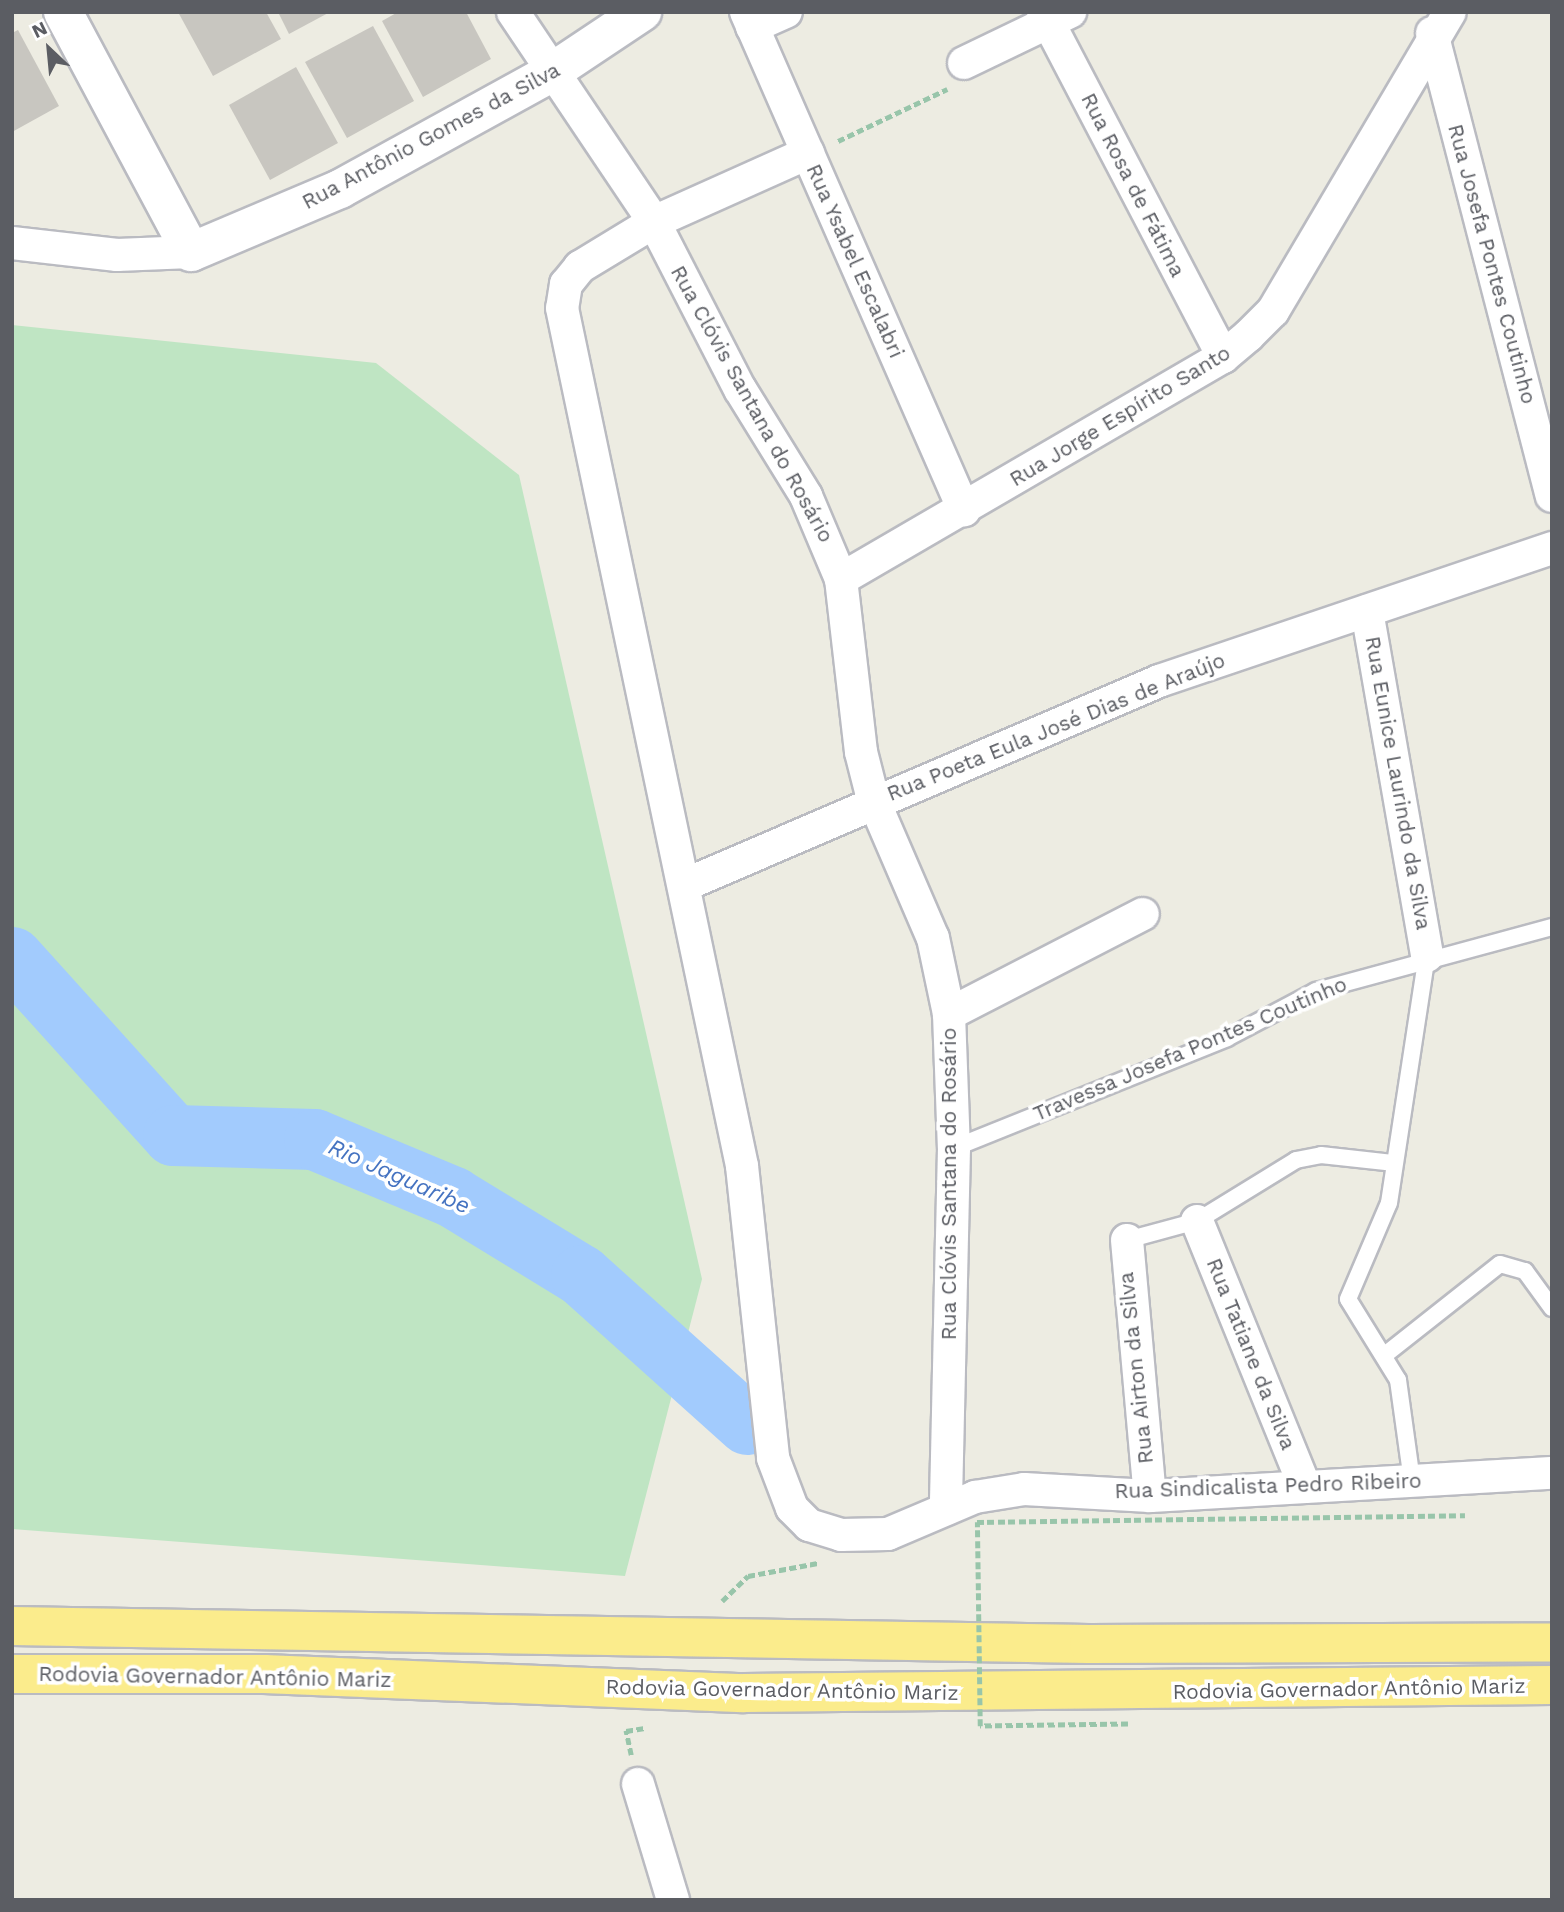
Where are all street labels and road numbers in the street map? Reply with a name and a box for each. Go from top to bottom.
street label: Rua Antônio Gomes da Silva [297,57,565,215]
street label: Rua Rosa de Fátima [1075,88,1191,282]
street label: Rua Josefa Pontes Coutinho [1442,121,1542,407]
street label: Rua Ysabel Escalabri [800,159,910,363]
street label: Rua Clóvis Santana do Rosário [665,261,839,547]
street label: Rua Jorge Espírito Santo [1005,340,1235,492]
street label: Rua Eunice Laurindo da Silva [1360,634,1436,932]
street label: Rua Poeta Eula José Dias de Araújo [882,647,1230,807]
street label: Travessa Josefa Pontes Coutinho [1029,971,1351,1127]
street label: Rua Clóvis Santana do Rosário [936,1027,962,1341]
street label: Rua Tatiane da Silva [1201,1254,1301,1454]
street label: Rua Airton da Silva [1113,1270,1159,1466]
street label: Rua Sindicalista Pedro Ribeiro [1114,1468,1422,1504]
street label: Rodovia Governador Antônio Mariz [37,1661,393,1693]
street label: Rodovia Governador Antônio Mariz [1171,1673,1527,1705]
street label: Rodovia Governador Antônio Mariz [604,1674,960,1706]

